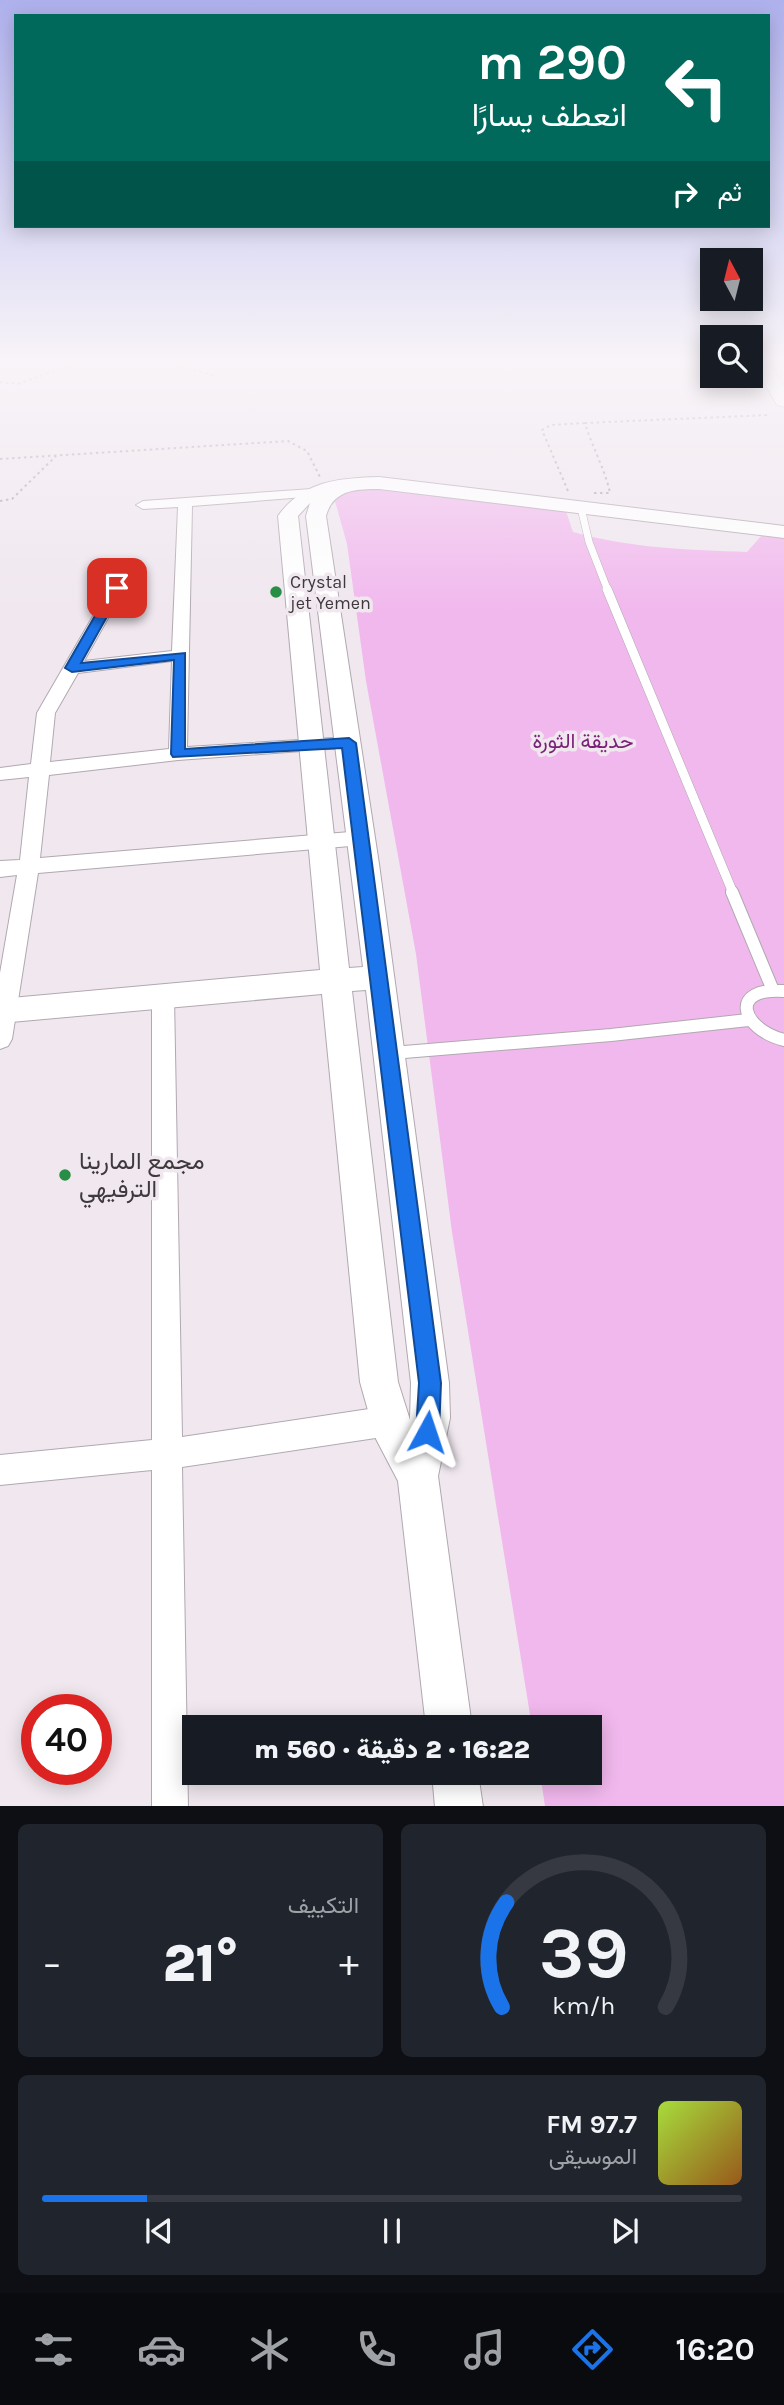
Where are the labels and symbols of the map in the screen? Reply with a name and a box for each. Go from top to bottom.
north arrow [700,248,763,312]
pin [87,558,147,618]
place label: Crystal jet Yemen [288,571,371,614]
marker: Crystal jet Yemen [268,584,284,600]
park label: حديقة الثورة [532,729,634,754]
place label: مجمع المارينا الترفيهي [79,1147,205,1208]
marker: مجمع المارينا الترفيهي [57,1167,73,1183]
position arrow [390,1395,464,1469]
speed limit sign: 40 [21,1694,112,1785]

